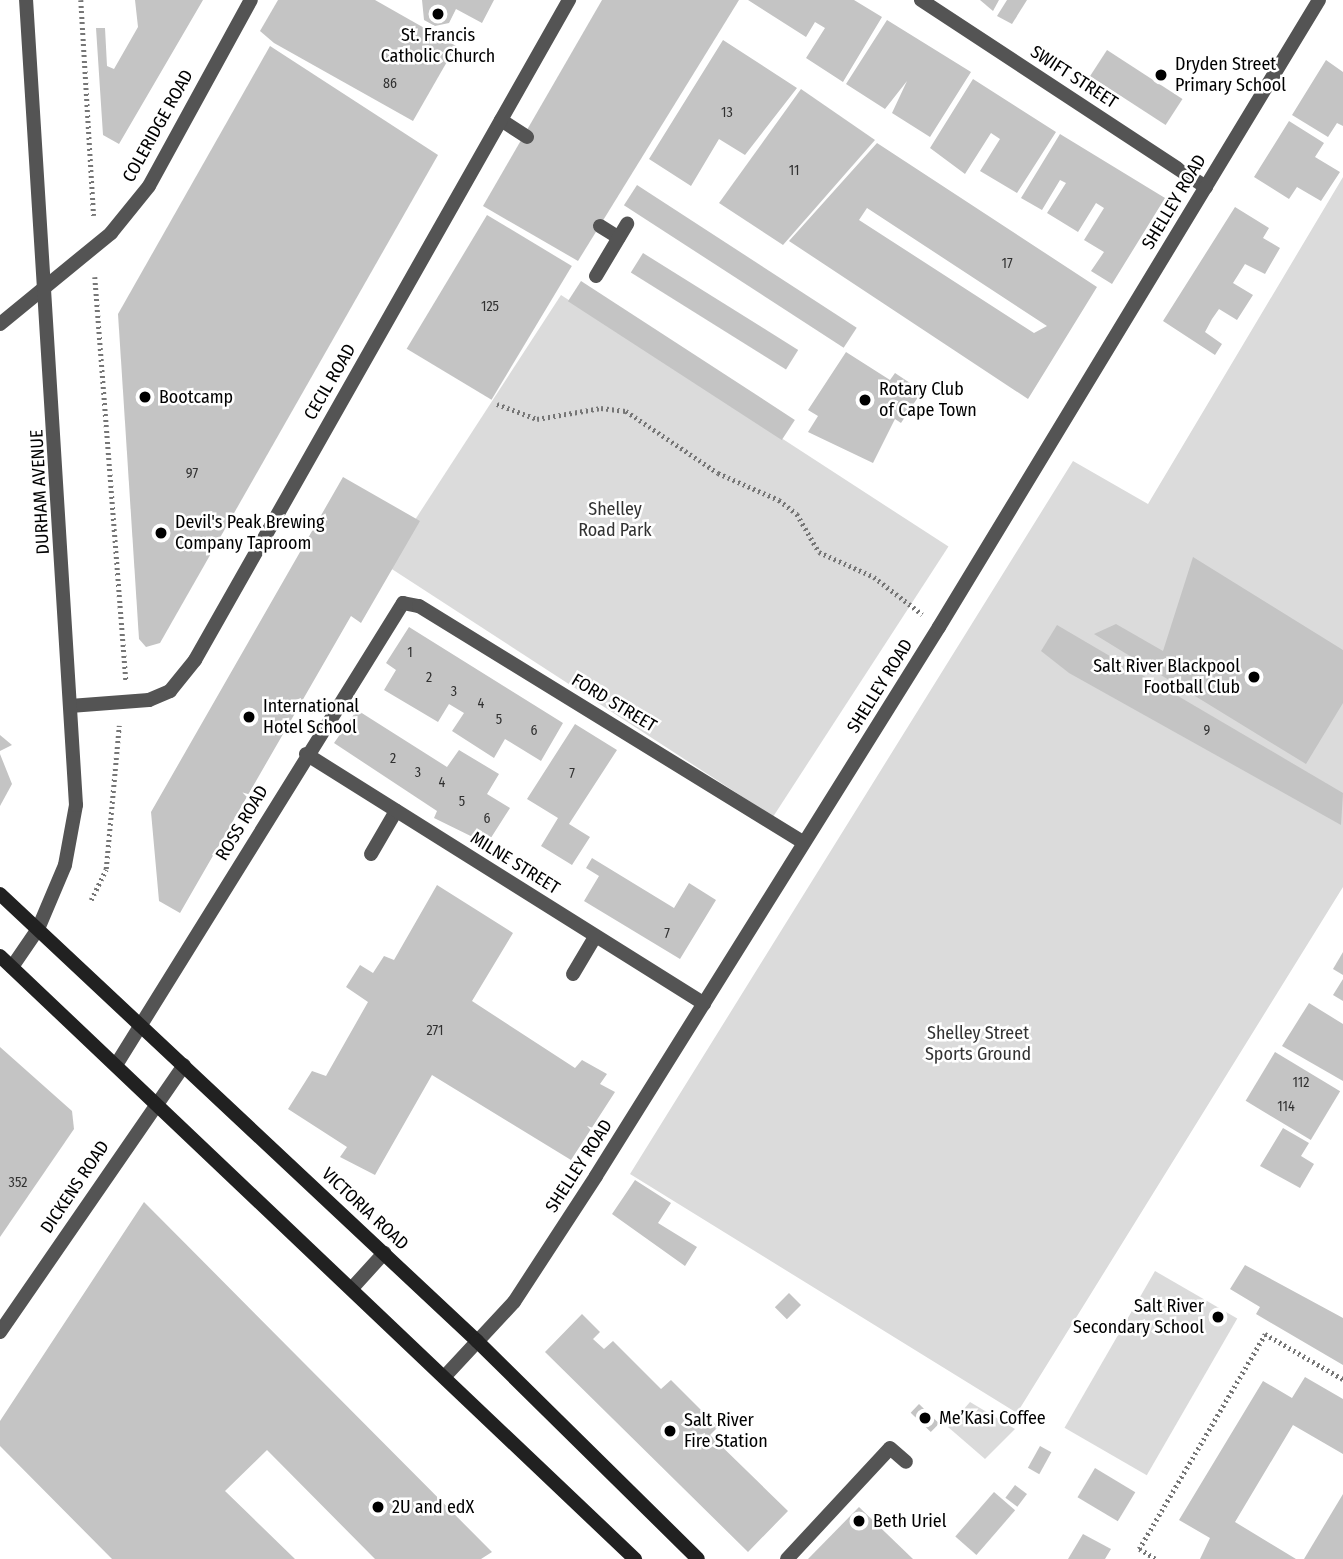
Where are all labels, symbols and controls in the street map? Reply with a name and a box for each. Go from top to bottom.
marker: St. Francis Catholic Church [430,6,446,22]
place label: St. Francis Catholic Church [381,25,495,68]
street label: SWIFT STREET [1026,41,1122,113]
place label: Dryden Street Primary School [1175,54,1286,96]
street label: COLERIDGE ROAD [118,66,198,186]
marker: Dryden Street Primary School [1153,67,1169,83]
house number: 86 [383,76,397,92]
house number: 13 [721,105,733,121]
street label: SHELLEY ROAD [1137,151,1211,253]
house number: 11 [789,163,799,179]
house number: 17 [1001,256,1013,272]
house number: 125 [481,299,499,315]
street label: CECIL ROAD [300,340,360,424]
place label: Rotary Club of Cape Town [879,379,977,422]
place label: Bootcamp [159,386,233,408]
marker: Bootcamp [137,389,153,405]
marker: Rotary Club of Cape Town [857,392,873,408]
street label: DURHAM AVENUE [26,429,54,555]
house number: 97 [186,466,198,482]
park label: Shelley Road Park [578,499,652,542]
place label: Devil's Peak Brewing Company Taproom [175,512,325,554]
marker: Devil's Peak Brewing Company Taproom [153,525,169,541]
street label: SHELLEY ROAD [843,635,917,737]
house number: 1 [407,645,413,661]
place label: Salt River Blackpool Football Club [1093,656,1240,698]
street label: FORD STREET [568,669,660,737]
marker: Salt River Blackpool Football Club [1246,669,1262,685]
house number: 2 [426,670,432,686]
house number: 3 [451,684,457,700]
place label: International Hotel School [263,696,359,738]
house number: 4 [478,696,484,712]
marker: International Hotel School [241,709,257,725]
house number: 5 [496,712,502,728]
house number: 6 [531,723,537,739]
house number: 9 [1204,723,1210,739]
house number: 2 [390,751,396,767]
house number: 3 [415,765,421,781]
house number: 7 [569,766,575,782]
house number: 4 [439,775,445,791]
street label: ROSS ROAD [211,782,273,864]
house number: 5 [459,794,465,810]
house number: 6 [484,811,490,827]
street label: MILNE STREET [466,827,564,899]
house number: 7 [664,926,670,942]
house number: 271 [426,1023,444,1039]
park label: Shelley Street Sports Ground [925,1023,1031,1066]
house number: 112 [1293,1075,1309,1091]
house number: 114 [1277,1099,1295,1115]
street label: SHELLEY ROAD [541,1115,617,1217]
street label: DICKENS ROAD [36,1137,114,1237]
street label: VICTORIA ROAD [317,1163,413,1255]
house number: 352 [9,1175,27,1191]
place label: Salt River Secondary School [1073,1296,1204,1338]
marker: Salt River Secondary School [1210,1309,1226,1325]
place label: Me’Kasi Coffee [939,1407,1046,1429]
place label: Salt River Fire Station [684,1410,768,1452]
marker: Me’Kasi Coffee [917,1410,933,1426]
marker: Salt River Fire Station [662,1423,678,1439]
place label: 2U and edX [392,1496,474,1518]
marker: 2U and edX [370,1499,386,1515]
place label: Beth Uriel [873,1510,946,1532]
marker: Beth Uriel [851,1513,867,1529]

